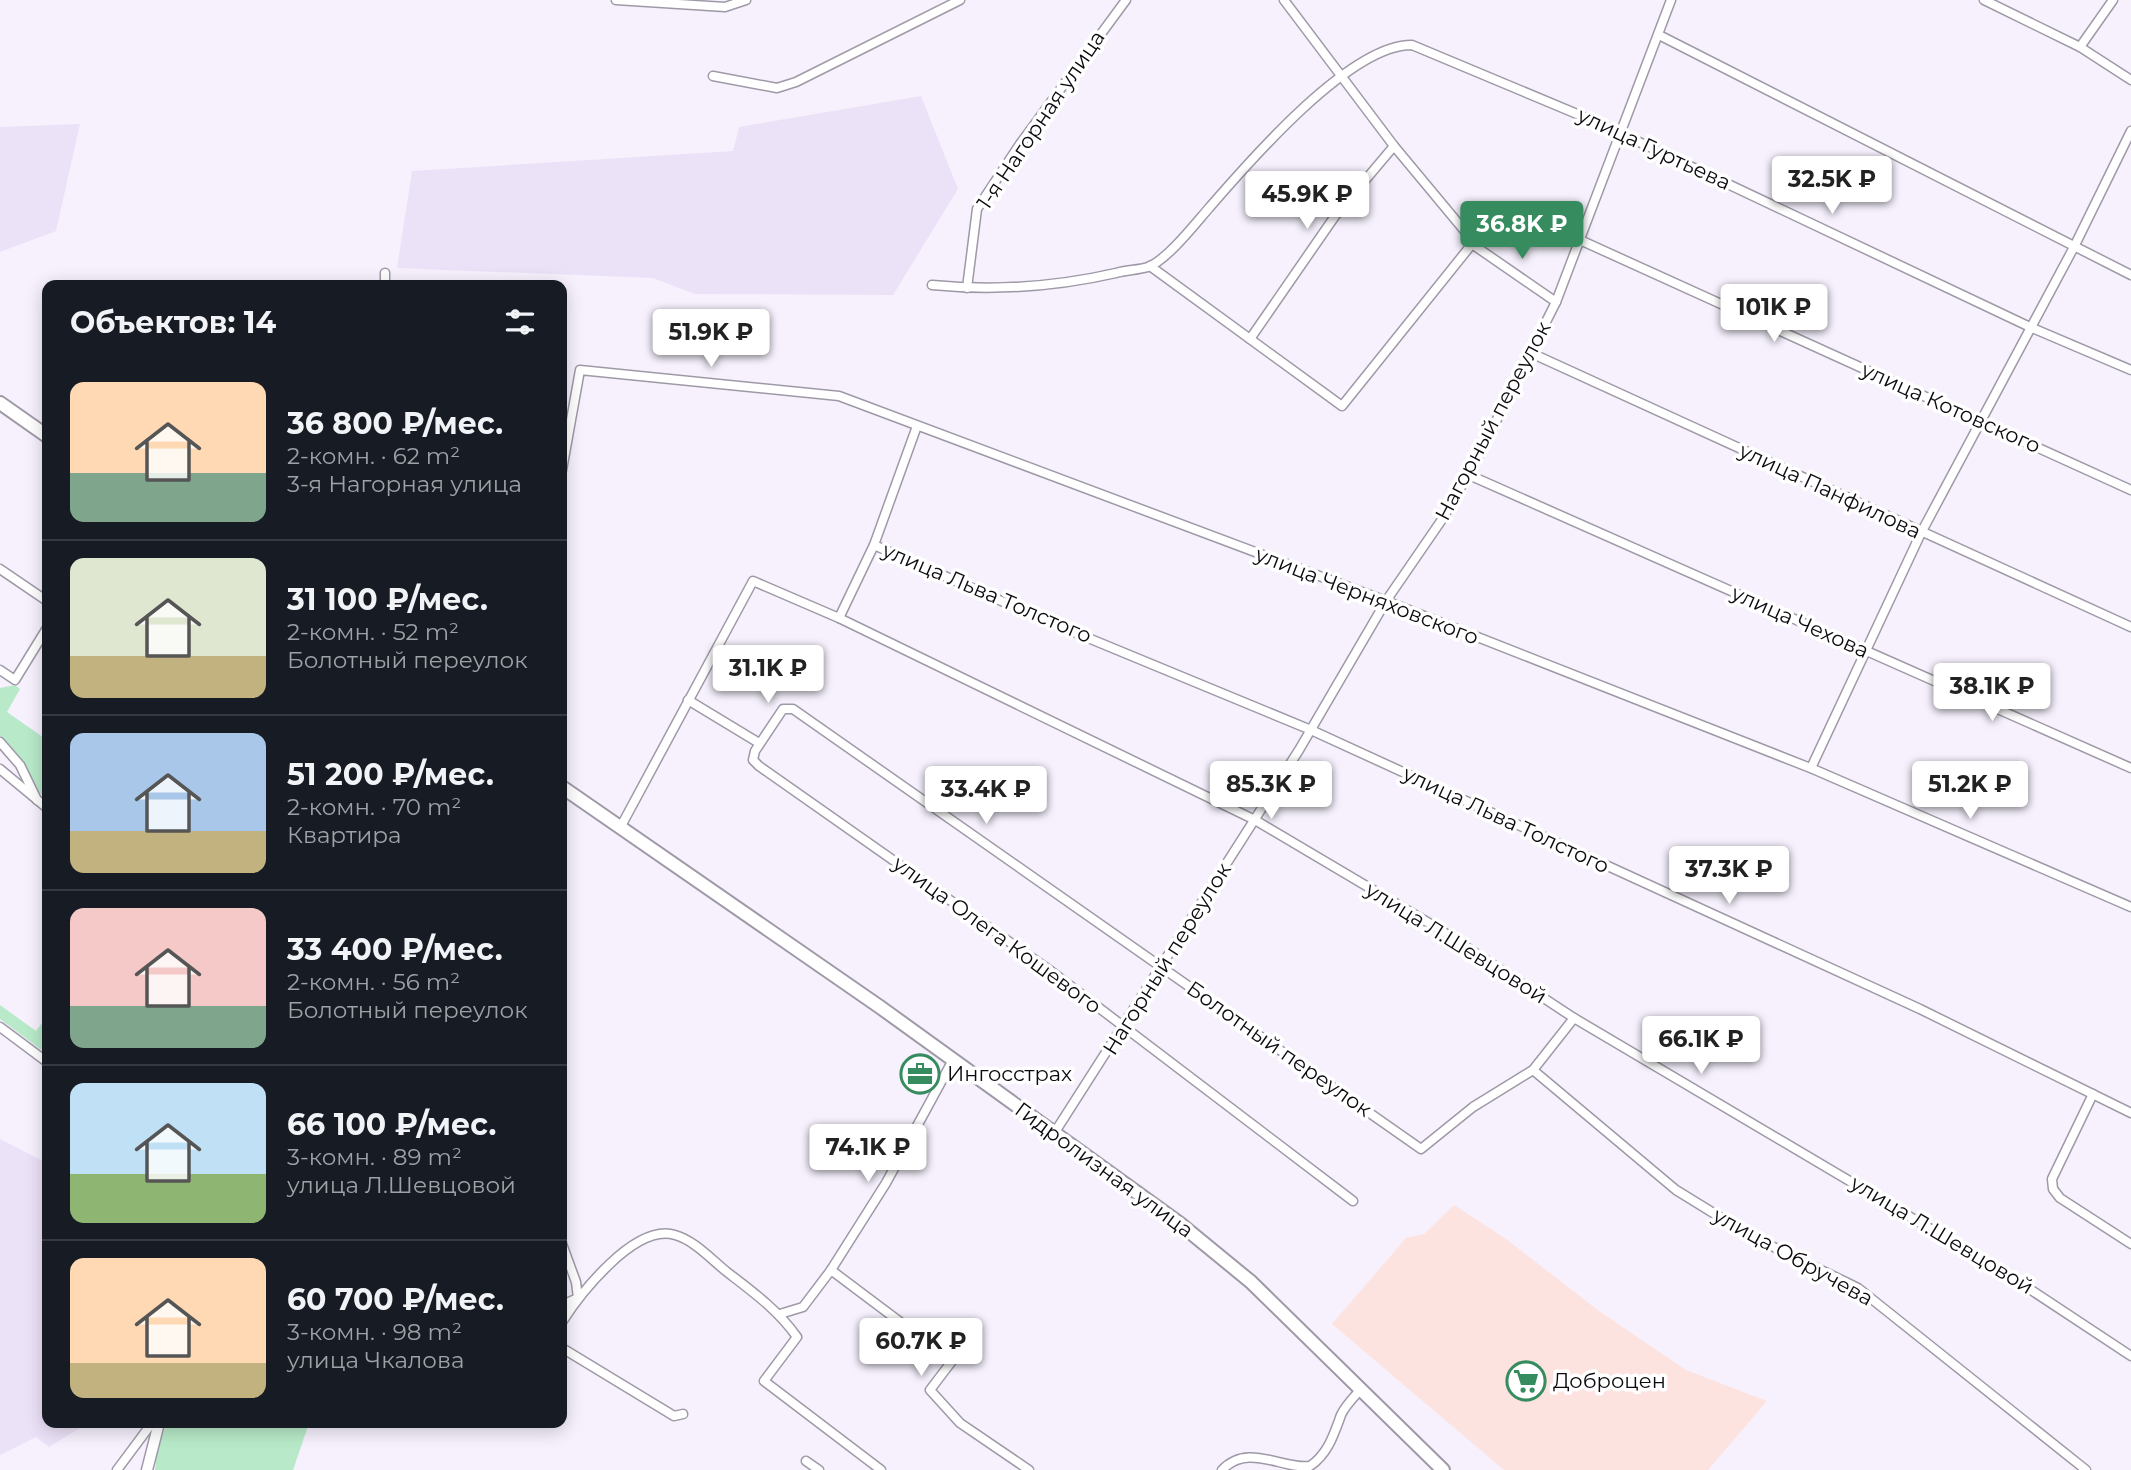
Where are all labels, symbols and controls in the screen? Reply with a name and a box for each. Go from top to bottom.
street label: 1-я Нагорная улица [971,26,1110,214]
street label: улица Гуртьева [1573,102,1735,195]
pin: 32.5K ₽ [1767,156,1897,216]
text: 32.5K ₽ [1788,165,1876,193]
pin: 45.9K ₽ [1242,172,1372,231]
text: 45.9K ₽ [1261,180,1353,208]
pin: 36.8K ₽ [1457,202,1587,261]
text: 36.8K ₽ [1476,210,1568,238]
pin: 101K ₽ [1717,284,1831,344]
text: 101K ₽ [1737,293,1811,321]
icon: filters [501,303,539,341]
text: Объектов: 14 [70,304,276,341]
pin: 51.9K ₽ [646,310,776,369]
street label: Нагорный переулок [1429,317,1556,525]
text: 51.9K ₽ [669,318,753,346]
street label: улица Котовского [1857,356,2045,458]
text: 36 800 ₽/мес. [287,405,503,442]
icon: home [126,410,210,494]
street label: улица Панфилова [1735,437,1925,544]
text: 2-комн. · 62 m² [287,442,460,470]
text: 3-я Нагорная улица [287,470,522,498]
street label: улица Льва Толстого [878,537,1096,648]
street label: улица Черняховского [1251,541,1482,650]
street label: улица Чехова [1727,580,1873,663]
text: 31 100 ₽/мес. [287,581,488,618]
icon: home [126,586,210,670]
text: 2-комн. · 52 m² [287,618,459,646]
text: Болотный переулок [287,646,528,674]
pin: 31.1K ₽ [703,646,833,705]
text: 31.1K ₽ [729,654,807,682]
pin: 38.1K ₽ [1927,664,2057,723]
text: 38.1K ₽ [1949,672,2035,700]
text: 51 200 ₽/мес. [287,756,494,793]
street label: улица Льва Толстого [1398,760,1613,878]
icon: home [126,761,210,845]
pin: 85.3K ₽ [1206,762,1336,821]
pin: 51.2K ₽ [1905,762,2035,821]
pin: 33.4K ₽ [921,766,1051,826]
text: 85.3K ₽ [1226,770,1316,798]
text: 51.2K ₽ [1928,770,2012,798]
text: 33.4K ₽ [941,775,1031,803]
text: 2-комн. · 70 m² [287,793,461,821]
text: Квартира [287,821,401,849]
pin: 37.3K ₽ [1664,846,1794,906]
street label: улица Олега Кошевого [887,850,1106,1019]
text: 37.3K ₽ [1685,855,1773,883]
street label: Нагорный переулок [1097,858,1236,1059]
street label: улица Л.Шевцовой [1360,876,1552,1009]
text: 33 400 ₽/мес. [287,931,503,968]
icon: home [126,936,210,1020]
text: 2-комн. · 56 m² [287,968,460,996]
street label: Болотный переулок [1182,975,1376,1122]
text: Болотный переулок [287,996,528,1024]
pin: 66.1K ₽ [1636,1016,1766,1076]
text: 66.1K ₽ [1658,1025,1744,1053]
office icon: Ингосстрах [899,1053,941,1095]
place label: Ингосстрах [947,1061,1072,1086]
street label: Гидролизная улица [1010,1096,1198,1243]
text: 66 100 ₽/мес. [287,1106,496,1143]
icon: home [126,1111,210,1195]
pin: 74.1K ₽ [803,1124,933,1184]
text: 74.1K ₽ [825,1133,911,1161]
text: 3-комн. · 89 m² [287,1143,462,1171]
street label: улица Л.Шевцовой [1845,1170,2038,1299]
text: улица Л.Шевцовой [287,1171,516,1199]
street label: улица Обручева [1708,1202,1878,1311]
text: 60 700 ₽/мес. [287,1281,504,1318]
icon: home [126,1286,210,1370]
text: 3-комн. · 98 m² [287,1318,462,1346]
pin: 60.7K ₽ [856,1318,986,1378]
text: 60.7K ₽ [875,1327,967,1355]
text: улица Чкалова [287,1346,464,1374]
supermarket icon: Доброцен [1505,1360,1547,1402]
place label: Доброцен [1553,1368,1666,1393]

